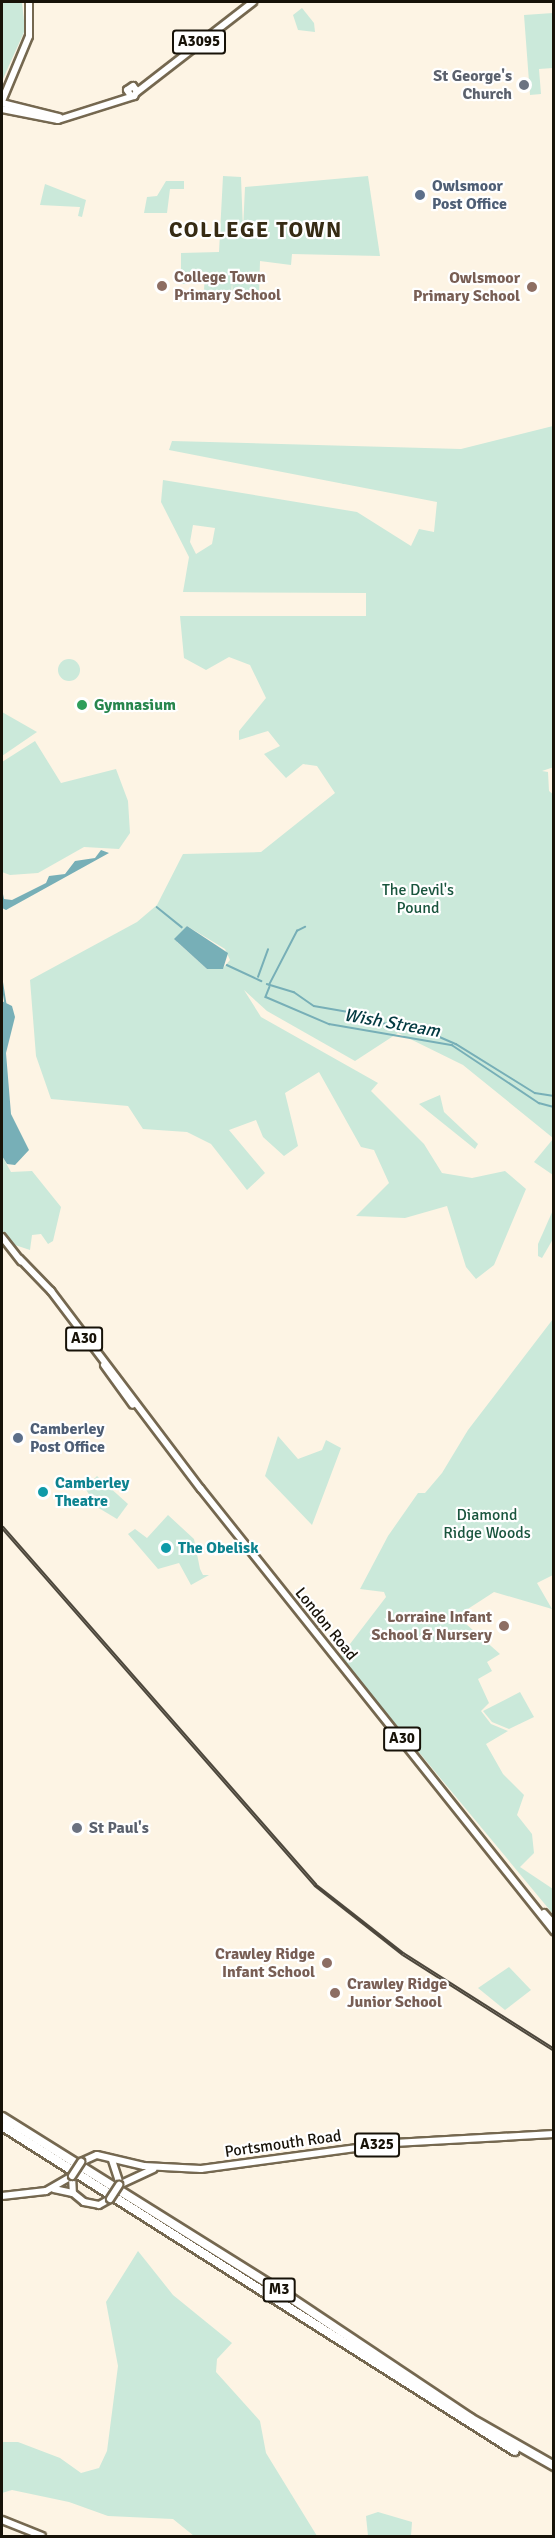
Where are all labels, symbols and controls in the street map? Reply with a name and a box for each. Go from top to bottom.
road number: A3095 [172,30,226,54]
place label: St George's Church [433,66,512,104]
marker: St George's Church [517,78,531,92]
place label: Owlsmoor Post Office [432,176,507,214]
marker: Owlsmoor Post Office [413,188,427,202]
district label: COLLEGE TOWN [169,217,343,243]
place label: College Town Primary School [174,267,281,305]
place label: Owlsmoor Primary School [413,268,520,306]
marker: College Town Primary School [155,279,169,293]
marker: Owlsmoor Primary School [525,280,539,294]
place label: Gymnasium [94,695,176,715]
marker: Gymnasium [75,698,89,712]
park label: The Devil's Pound [382,880,454,918]
water label: Wish Stream [342,1004,442,1042]
road number: A30 [64,1327,104,1351]
place label: Camberley Post Office [30,1419,105,1457]
marker: Camberley Post Office [11,1431,25,1445]
place label: Camberley Theatre [55,1473,129,1511]
marker: Camberley Theatre [36,1485,50,1499]
park label: Diamond Ridge Woods [443,1505,531,1543]
place label: The Obelisk [178,1538,259,1558]
marker: The Obelisk [159,1541,173,1555]
street label: London Road [291,1584,361,1664]
place label: Lorraine Infant School & Nursery [371,1607,492,1645]
marker: Lorraine Infant School & Nursery [497,1619,511,1633]
road number: A30 [382,1727,422,1751]
place label: St Paul's [89,1818,149,1838]
marker: St Paul's [70,1821,84,1835]
place label: Crawley Ridge Infant School [215,1944,315,1982]
marker: Crawley Ridge Infant School [320,1956,334,1970]
place label: Crawley Ridge Junior School [347,1974,447,2012]
marker: Crawley Ridge Junior School [328,1986,342,2000]
street label: Portsmouth Road [223,2126,343,2162]
road number: A325 [353,2133,401,2157]
road number: M3 [262,2278,296,2302]

